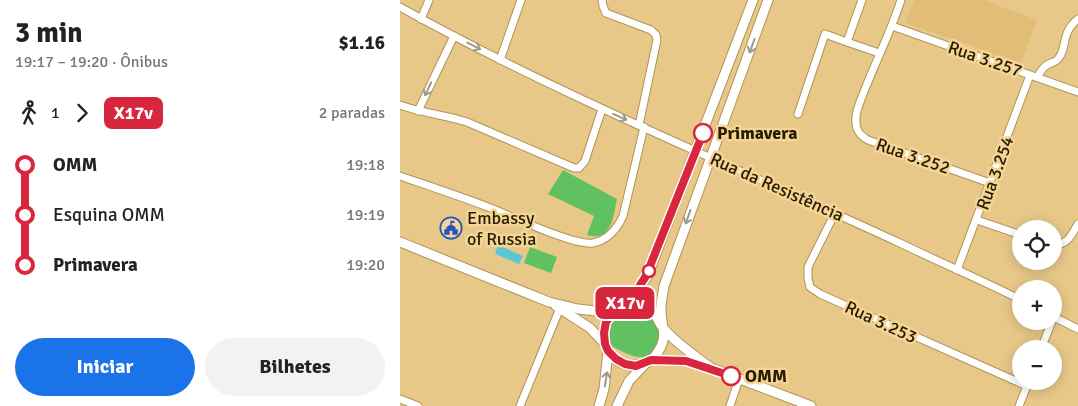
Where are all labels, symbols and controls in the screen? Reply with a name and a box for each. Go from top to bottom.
text: 3 min [15,16,83,50]
text: $1.16 [339,31,385,55]
street label: Rua 3.257 [945,36,1025,82]
one-way arrow [746,38,755,53]
one-way arrow [466,42,481,51]
text: 19:17 – 19:20 · Ônibus [15,52,168,72]
one-way arrow [423,81,433,96]
icon: walk [15,99,43,127]
icon: forward [68,99,96,127]
text: X17v [114,102,153,124]
text: 1 [51,103,60,123]
text: 2 paradas [319,103,385,123]
one-way arrow [612,112,627,122]
place label: Primavera [717,122,797,144]
marker: Primavera [693,123,713,143]
street label: Rua 3.252 [873,133,953,179]
street label: Rua 3.254 [972,133,1019,213]
street label: Rua da Resistência [707,148,847,226]
text: OMM [53,153,97,177]
text: 19:18 [346,155,385,175]
text: Esquina OMM [53,203,165,227]
text: 19:19 [346,205,385,225]
place label: Embassy of Russia [467,207,536,250]
one-way arrow [683,209,692,225]
public building icon: Embassy of Russia [439,216,463,240]
map controls [1012,220,1062,390]
button: locate [1012,220,1062,270]
text: Primavera [53,253,138,277]
text: 19:20 [346,255,385,275]
unlabelled marker [642,264,656,278]
button: + [1012,280,1062,330]
line badge: X17v [590,287,660,319]
text: X17v [605,292,645,314]
street label: Rua 3.253 [841,296,921,348]
button: Iniciar [15,338,195,396]
button: Bilhetes [205,338,385,396]
button: − [1012,340,1062,390]
place label: OMM [745,365,787,387]
marker: OMM [721,366,741,386]
one-way arrow [601,372,611,388]

